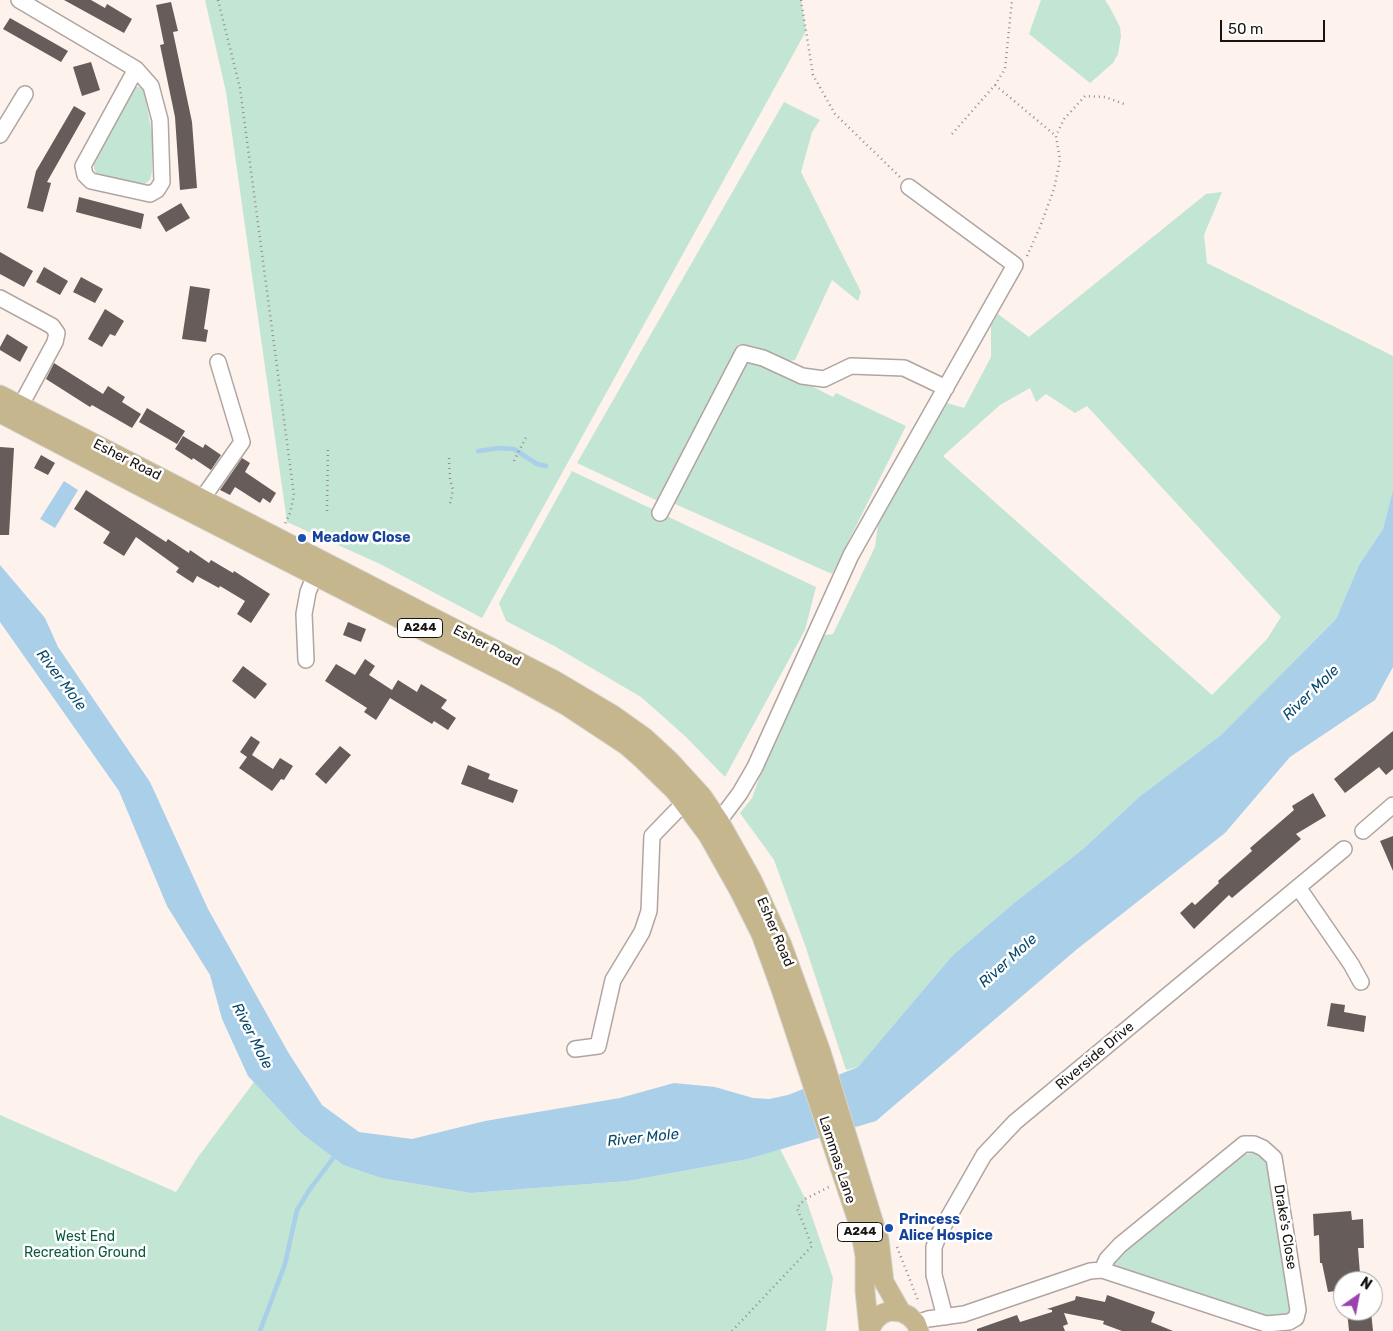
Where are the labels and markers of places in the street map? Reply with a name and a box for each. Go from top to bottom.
place label: Meadow Close [312,530,410,546]
marker: Meadow Close [296,532,308,544]
place label: Princess Alice Hospice [899,1212,993,1244]
marker: Princess Alice Hospice [883,1222,895,1234]

